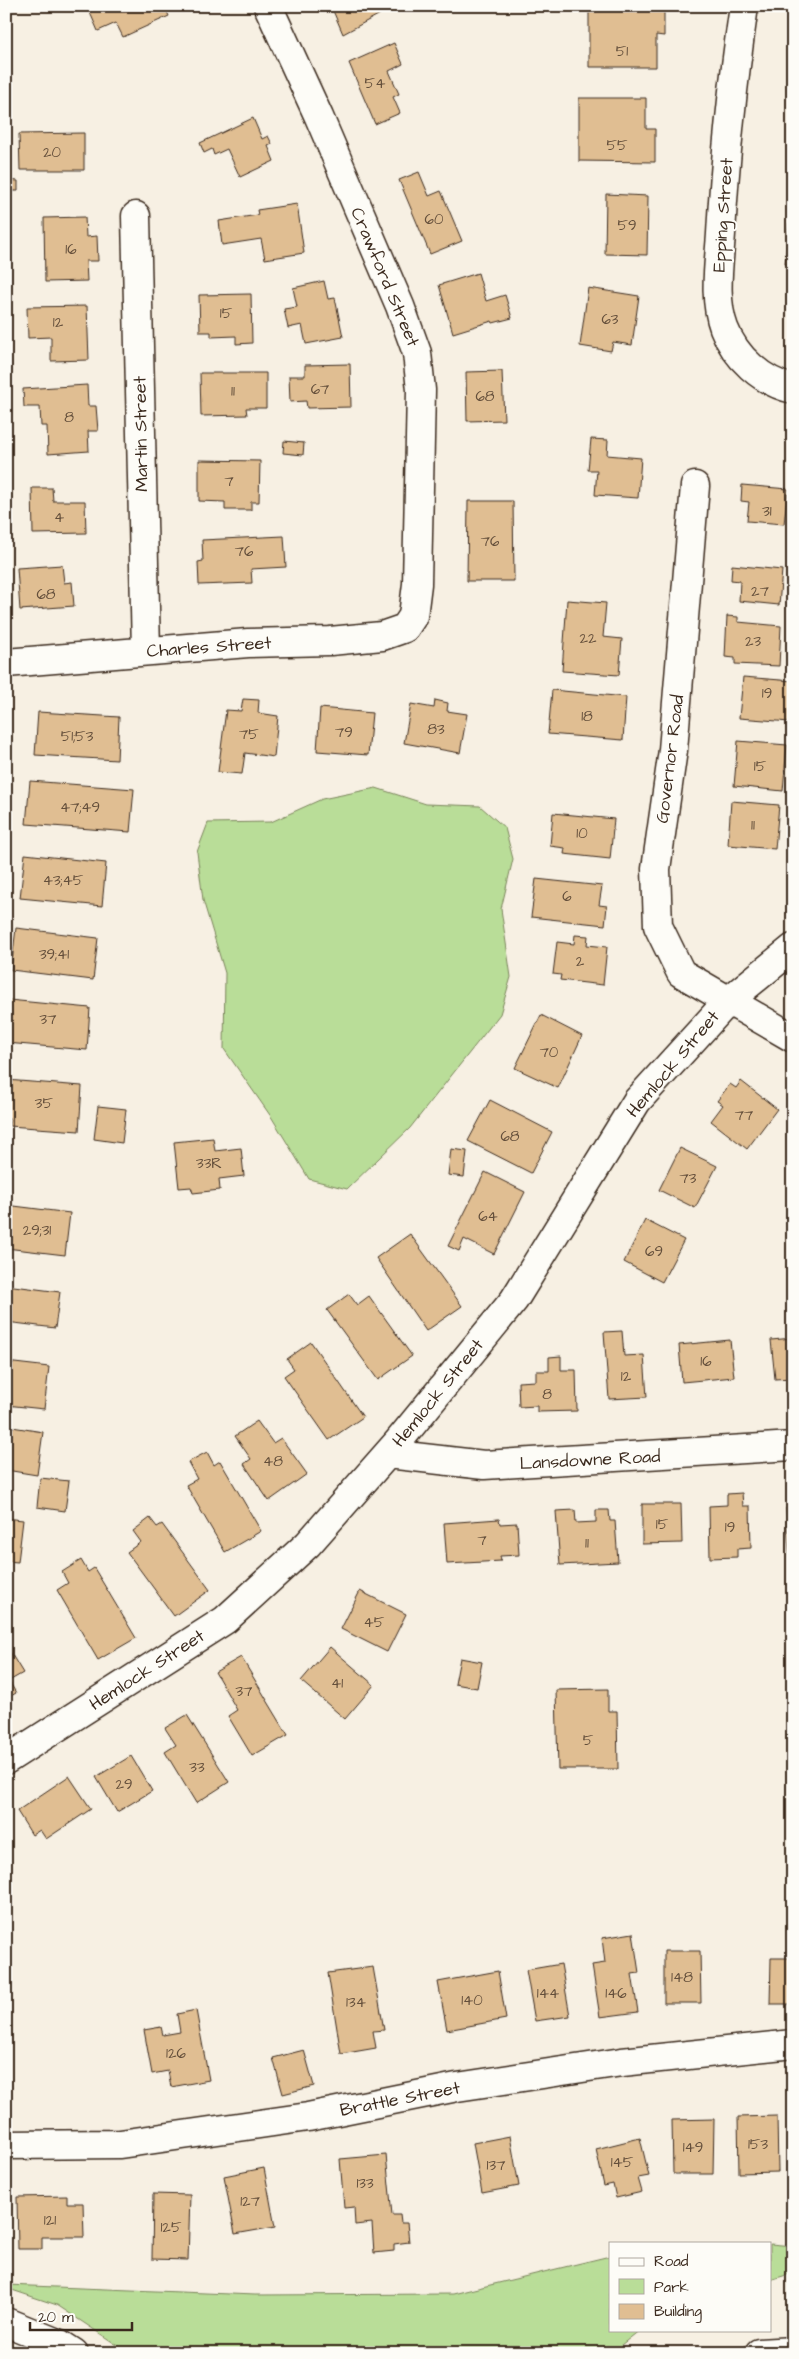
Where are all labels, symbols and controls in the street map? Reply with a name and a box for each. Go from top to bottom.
house number: 51 [616,41,628,62]
house number: 54 [365,73,385,94]
house number: 55 [606,135,628,156]
house number: 20 [43,142,62,163]
street label: Epping Street [707,156,741,273]
street label: Crawford Street [344,203,426,351]
house number: 60 [425,209,444,230]
house number: 59 [617,215,637,236]
house number: 16 [65,239,77,260]
house number: 15 [220,303,233,324]
house number: 63 [601,309,619,330]
house number: 12 [53,312,64,333]
street label: Martin Street [127,375,155,492]
house number: 67 [311,379,329,400]
house number: 11 [231,381,235,402]
house number: 68 [475,386,495,407]
house number: 8 [64,407,74,428]
house number: 7 [224,471,234,492]
house number: 31 [762,501,772,522]
house number: 4 [54,507,64,528]
house number: 76 [481,531,500,552]
house number: 76 [235,541,254,562]
house number: 27 [751,581,769,602]
house number: 68 [36,584,56,605]
house number: 22 [579,628,597,649]
street label: Charles Street [146,630,273,664]
house number: 23 [745,631,761,652]
house number: 19 [762,683,772,704]
street label: Governor Road [650,693,690,825]
house number: 18 [581,706,593,727]
house number: 83 [427,719,445,740]
house number: 79 [335,722,353,743]
house number: 75 [239,724,259,745]
house number: 51;53 [61,726,94,747]
house number: 15 [754,756,767,777]
house number: 47;49 [60,797,100,818]
house number: 11 [751,815,755,836]
house number: 10 [576,823,588,844]
house number: 43;45 [43,870,84,891]
house number: 6 [562,886,572,907]
house number: 39;41 [39,944,69,965]
house number: 2 [576,951,585,972]
street label: Hemlock Street [621,1005,726,1123]
house number: 37 [40,1009,56,1030]
house number: 70 [540,1042,559,1063]
house number: 35 [35,1093,53,1114]
house number: 77 [735,1105,753,1126]
house number: 68 [500,1126,520,1147]
house number: 33R [196,1153,222,1174]
house number: 73 [680,1168,697,1189]
house number: 64 [478,1206,498,1227]
house number: 29;31 [23,1220,51,1241]
house number: 69 [645,1241,663,1262]
street label: Hemlock Street [386,1333,490,1452]
house number: 16 [700,1351,712,1372]
house number: 12 [621,1366,632,1387]
house number: 8 [542,1384,552,1405]
street label: Lansdowne Road [519,1444,661,1476]
house number: 48 [263,1451,283,1472]
house number: 15 [656,1514,669,1535]
house number: 19 [725,1517,735,1538]
house number: 7 [477,1530,487,1551]
house number: 11 [585,1533,589,1554]
house number: 45 [364,1612,385,1633]
street label: Hemlock Street [85,1623,210,1717]
house number: 41 [331,1673,343,1694]
house number: 37 [236,1681,252,1702]
house number: 5 [583,1730,594,1751]
house number: 33 [189,1757,205,1778]
house number: 29 [115,1774,133,1795]
house number: 148 [671,1967,693,1988]
house number: 144 [537,1983,559,2004]
house number: 146 [605,1983,627,2004]
house number: 140 [461,1990,483,2011]
house number: 134 [346,1992,366,2013]
house number: 126 [166,2043,187,2064]
street label: Brattle Street [338,2075,463,2123]
house number: 153 [748,2134,768,2155]
house number: 149 [683,2137,703,2158]
house number: 145 [611,2152,634,2173]
house number: 137 [487,2155,505,2176]
house number: 133 [356,2173,374,2194]
house number: 127 [240,2191,260,2212]
house number: 121 [44,2210,56,2231]
house number: 125 [160,2217,182,2238]
legend [609,2242,772,2332]
text: Road [654,2251,689,2272]
text: Park [654,2277,689,2298]
scale bar [30,2299,132,2331]
text: Building [654,2301,702,2323]
text: 20 m [38,2307,74,2328]

